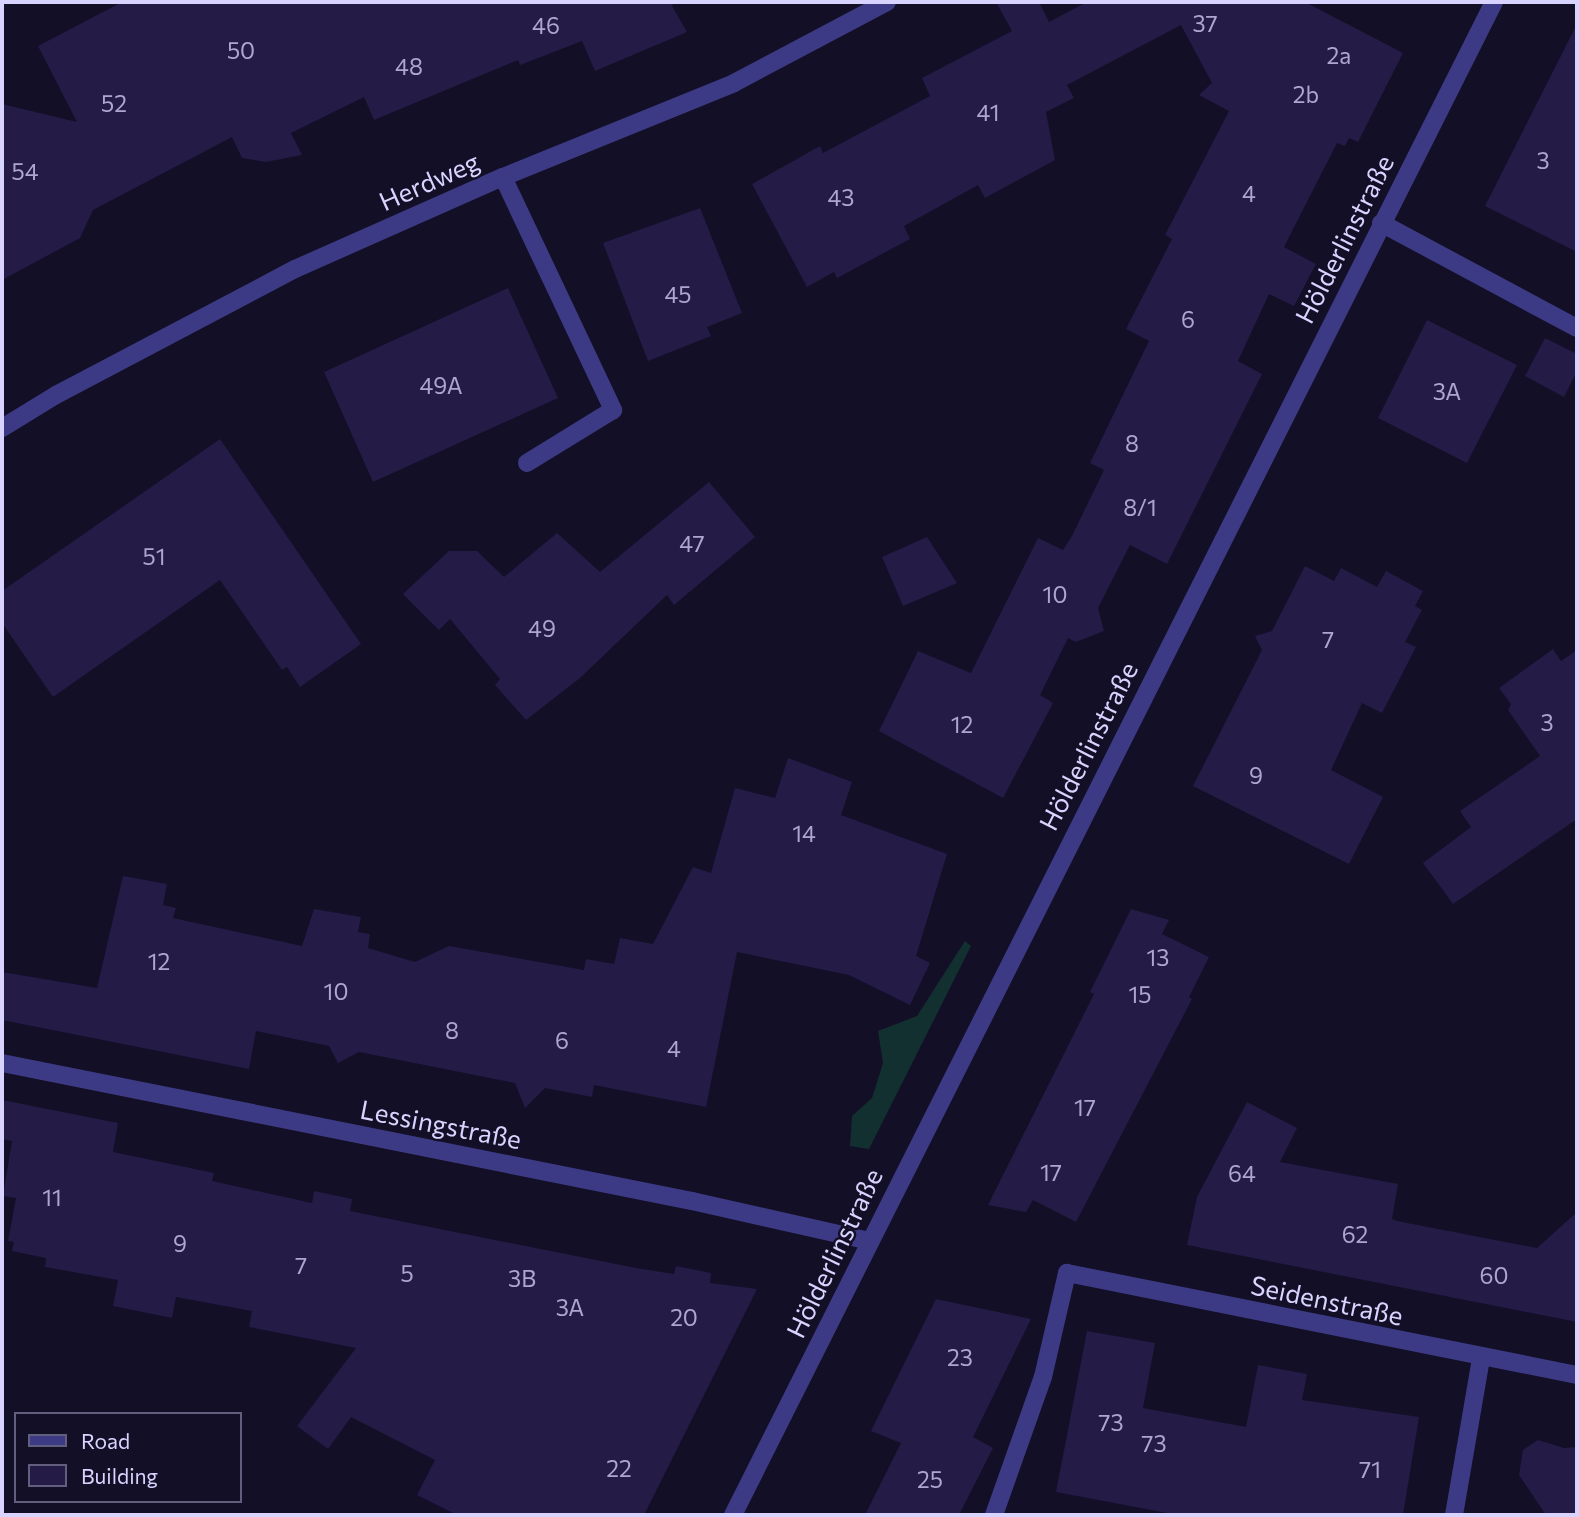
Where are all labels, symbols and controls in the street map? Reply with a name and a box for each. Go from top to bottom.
house number: 37 [1192,9,1218,37]
house number: 46 [532,11,560,39]
house number: 50 [227,36,255,64]
house number: 2a [1327,41,1351,69]
house number: 48 [395,52,423,80]
house number: 2b [1293,80,1319,108]
house number: 52 [101,89,127,117]
house number: 41 [977,98,999,126]
street label: Herdweg [374,145,484,217]
house number: 3 [1536,146,1550,174]
street label: Hölderlinstraße [1288,150,1400,328]
house number: 54 [11,157,39,185]
house number: 4 [1242,179,1256,207]
house number: 43 [828,183,854,211]
house number: 45 [664,280,692,308]
house number: 6 [1181,305,1195,333]
house number: 49A [419,371,463,399]
house number: 3A [1433,377,1461,405]
house number: 8 [1125,429,1139,457]
house number: 8/1 [1123,493,1157,521]
house number: 47 [679,529,705,557]
house number: 51 [142,542,166,570]
house number: 10 [1043,580,1067,608]
house number: 49 [528,614,556,642]
house number: 7 [1322,625,1334,653]
street label: Hölderlinstraße [1032,657,1144,835]
house number: 3 [1540,708,1554,736]
house number: 12 [951,710,973,738]
house number: 9 [1249,761,1263,789]
house number: 14 [792,819,816,847]
house number: 13 [1147,943,1169,971]
house number: 12 [148,947,170,975]
house number: 10 [324,977,348,1005]
house number: 15 [1128,980,1152,1008]
house number: 8 [445,1016,459,1044]
house number: 6 [555,1026,569,1054]
house number: 4 [667,1034,681,1062]
street label: Lessingstraße [358,1093,524,1155]
house number: 17 [1074,1093,1096,1121]
house number: 17 [1040,1158,1062,1186]
house number: 64 [1228,1159,1256,1187]
street label: Hölderlinstraße [780,1163,888,1343]
house number: 11 [42,1183,62,1211]
house number: 62 [1342,1220,1368,1248]
house number: 9 [173,1229,187,1257]
house number: 7 [295,1251,307,1279]
house number: 5 [400,1259,414,1287]
house number: 60 [1480,1261,1508,1289]
house number: 3B [508,1264,536,1292]
street label: Seidenstraße [1248,1269,1406,1331]
house number: 3A [556,1293,584,1321]
house number: 20 [670,1303,698,1331]
house number: 23 [947,1343,973,1371]
house number: 73 [1098,1408,1124,1436]
legend [14,1412,242,1503]
text: Road [81,1428,130,1453]
house number: 73 [1141,1429,1167,1457]
house number: 22 [606,1454,632,1482]
house number: 71 [1359,1455,1381,1483]
text: Building [81,1463,158,1488]
house number: 25 [917,1465,943,1493]

